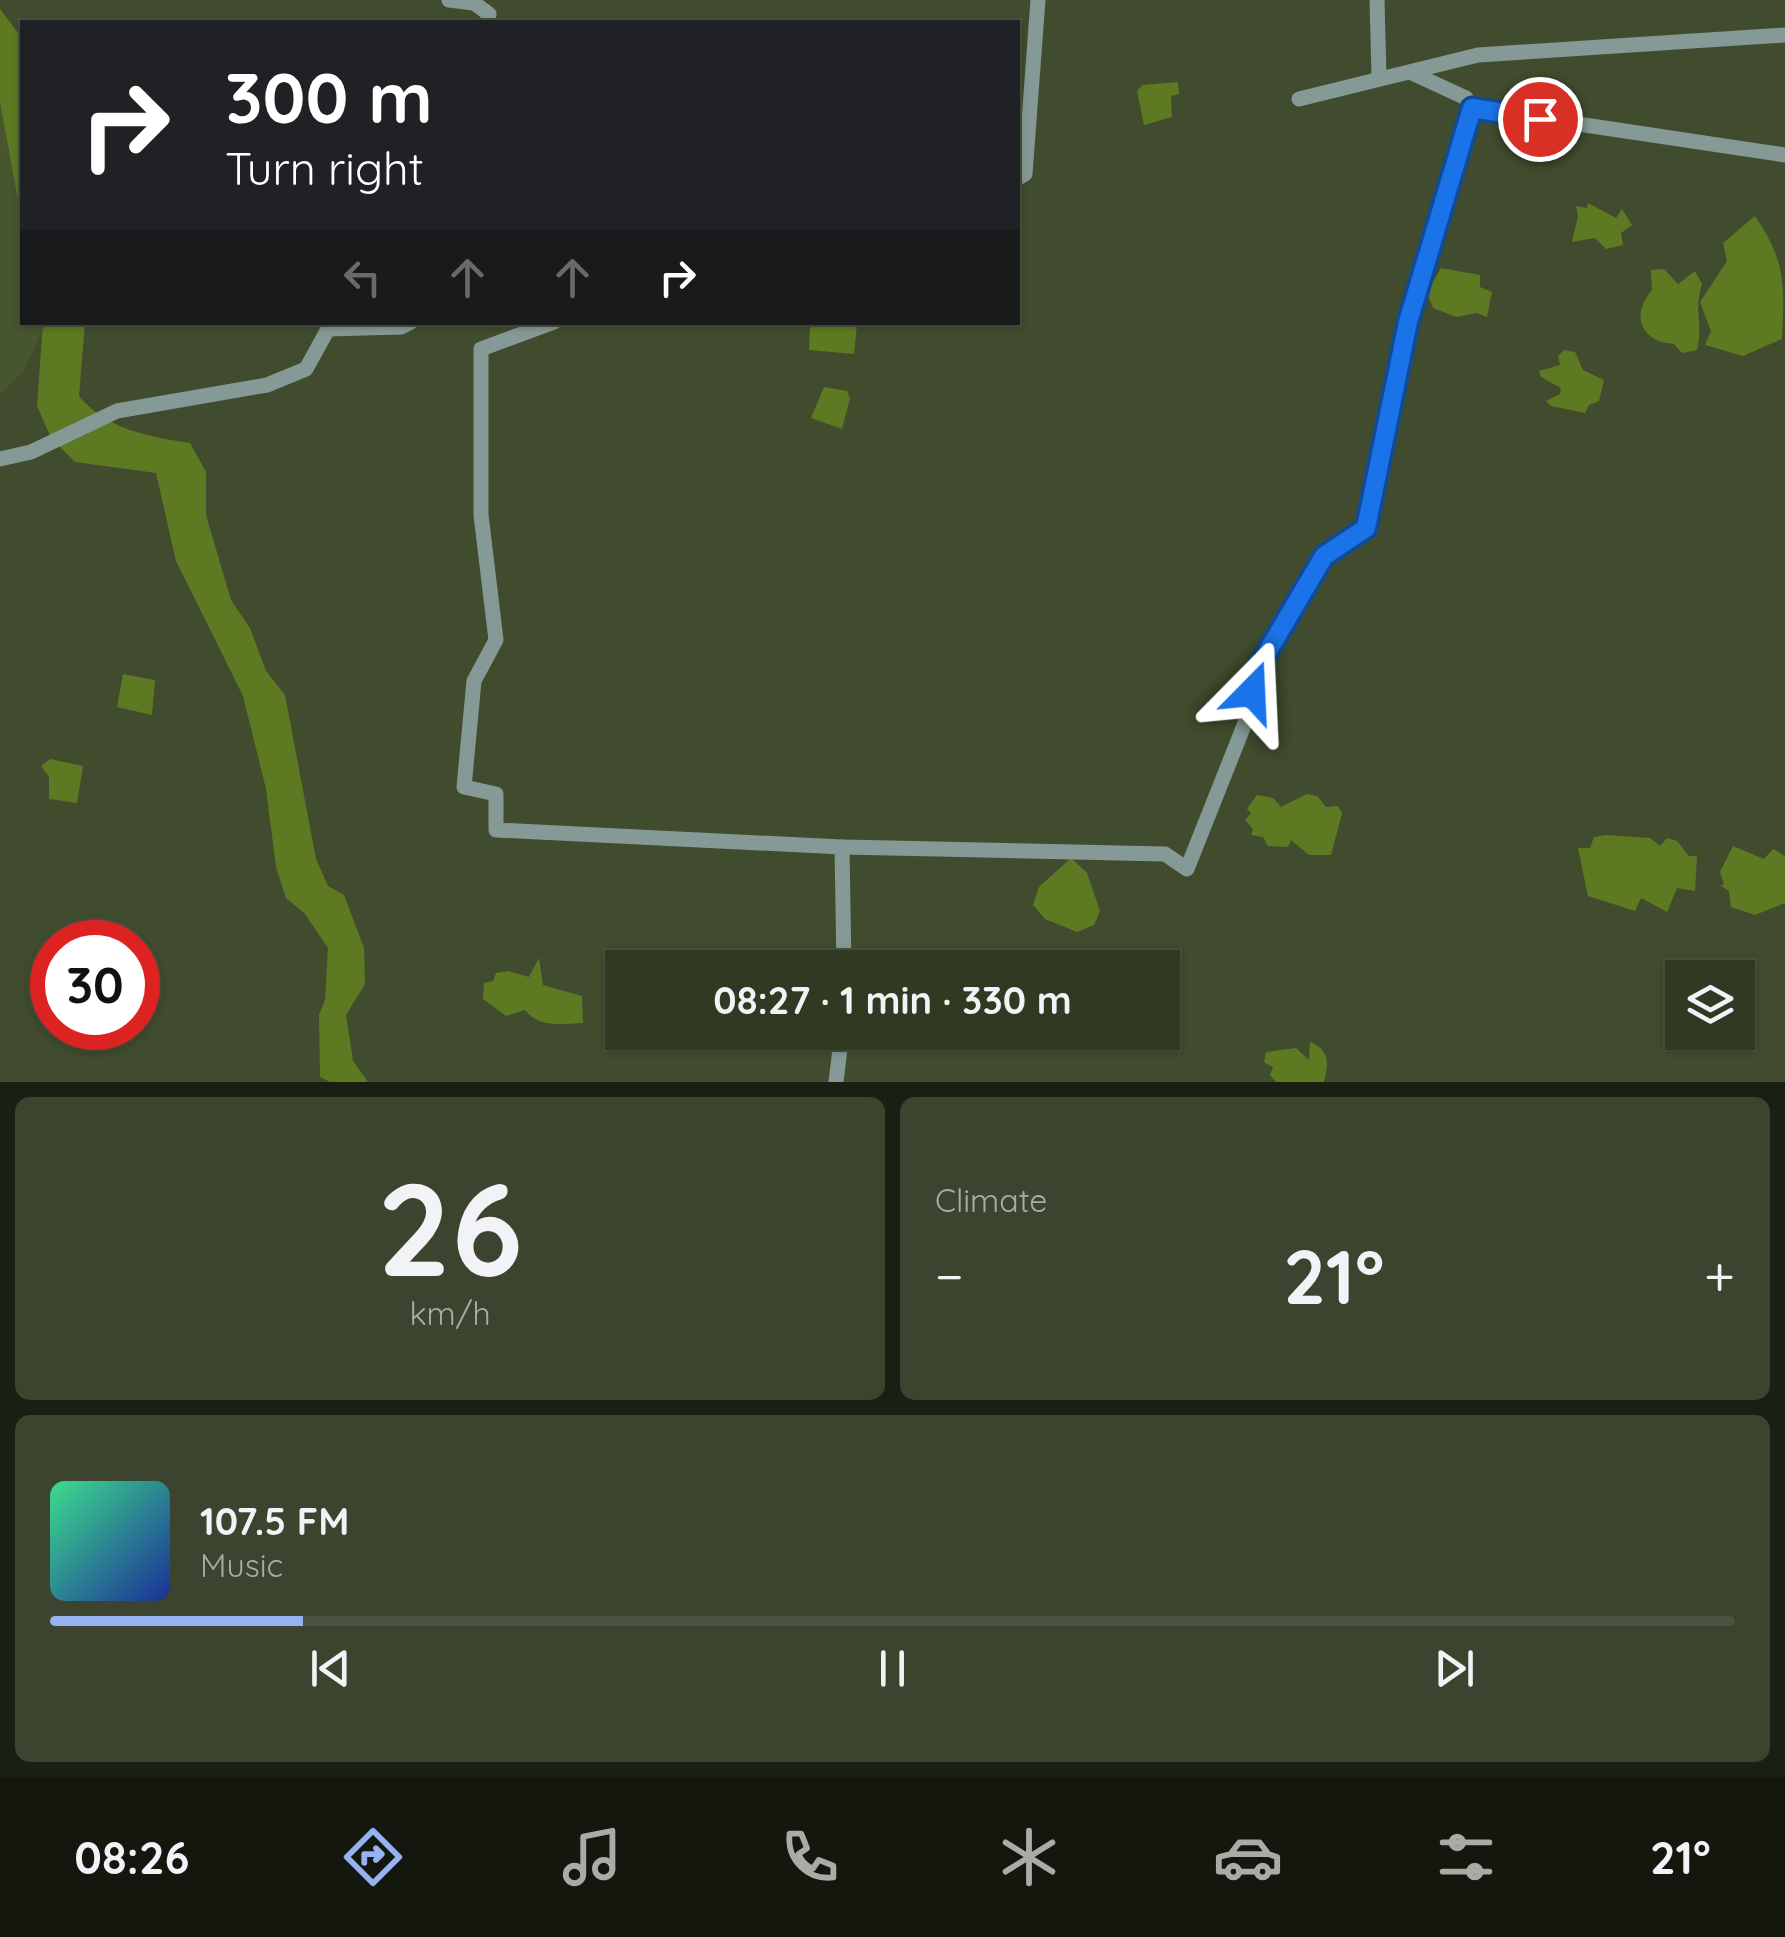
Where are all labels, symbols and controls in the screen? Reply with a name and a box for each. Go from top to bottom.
text: 300 m [225,53,433,141]
icon: right [60,60,190,190]
pin [1498,77,1583,162]
icon: arrive [1513,92,1568,147]
text: Turn right [225,140,424,196]
icon: left [335,250,390,305]
icon: ahead [440,250,495,305]
icon: ahead [545,250,600,305]
icon: right [650,250,705,305]
position arrow [1200,640,1304,744]
speed limit sign: 30 [30,920,160,1050]
map controls [1665,960,1755,1050]
button: layers [1665,960,1755,1050]
text: 08:27 · 1 min · 330 m [713,976,1072,1024]
text: 26 [377,1146,523,1309]
text: Climate [935,1180,1047,1220]
text: 21° [1283,1229,1384,1323]
text: − [935,1241,964,1310]
text: + [1704,1241,1735,1310]
text: km/h [409,1293,491,1333]
text: 107.5 FM [200,1497,349,1545]
text: Music [200,1545,283,1585]
icon: previous [303,1641,358,1696]
icon: pause [865,1641,920,1696]
icon: next [1427,1641,1482,1696]
icon: directions [338,1822,408,1892]
icon: music [557,1822,627,1892]
icon: phone [775,1822,845,1892]
icon: climate [994,1822,1064,1892]
icon: car [1213,1822,1283,1892]
icon: filters [1431,1822,1501,1892]
text: 08:26 [74,1829,189,1885]
text: 21° [1650,1829,1711,1885]

